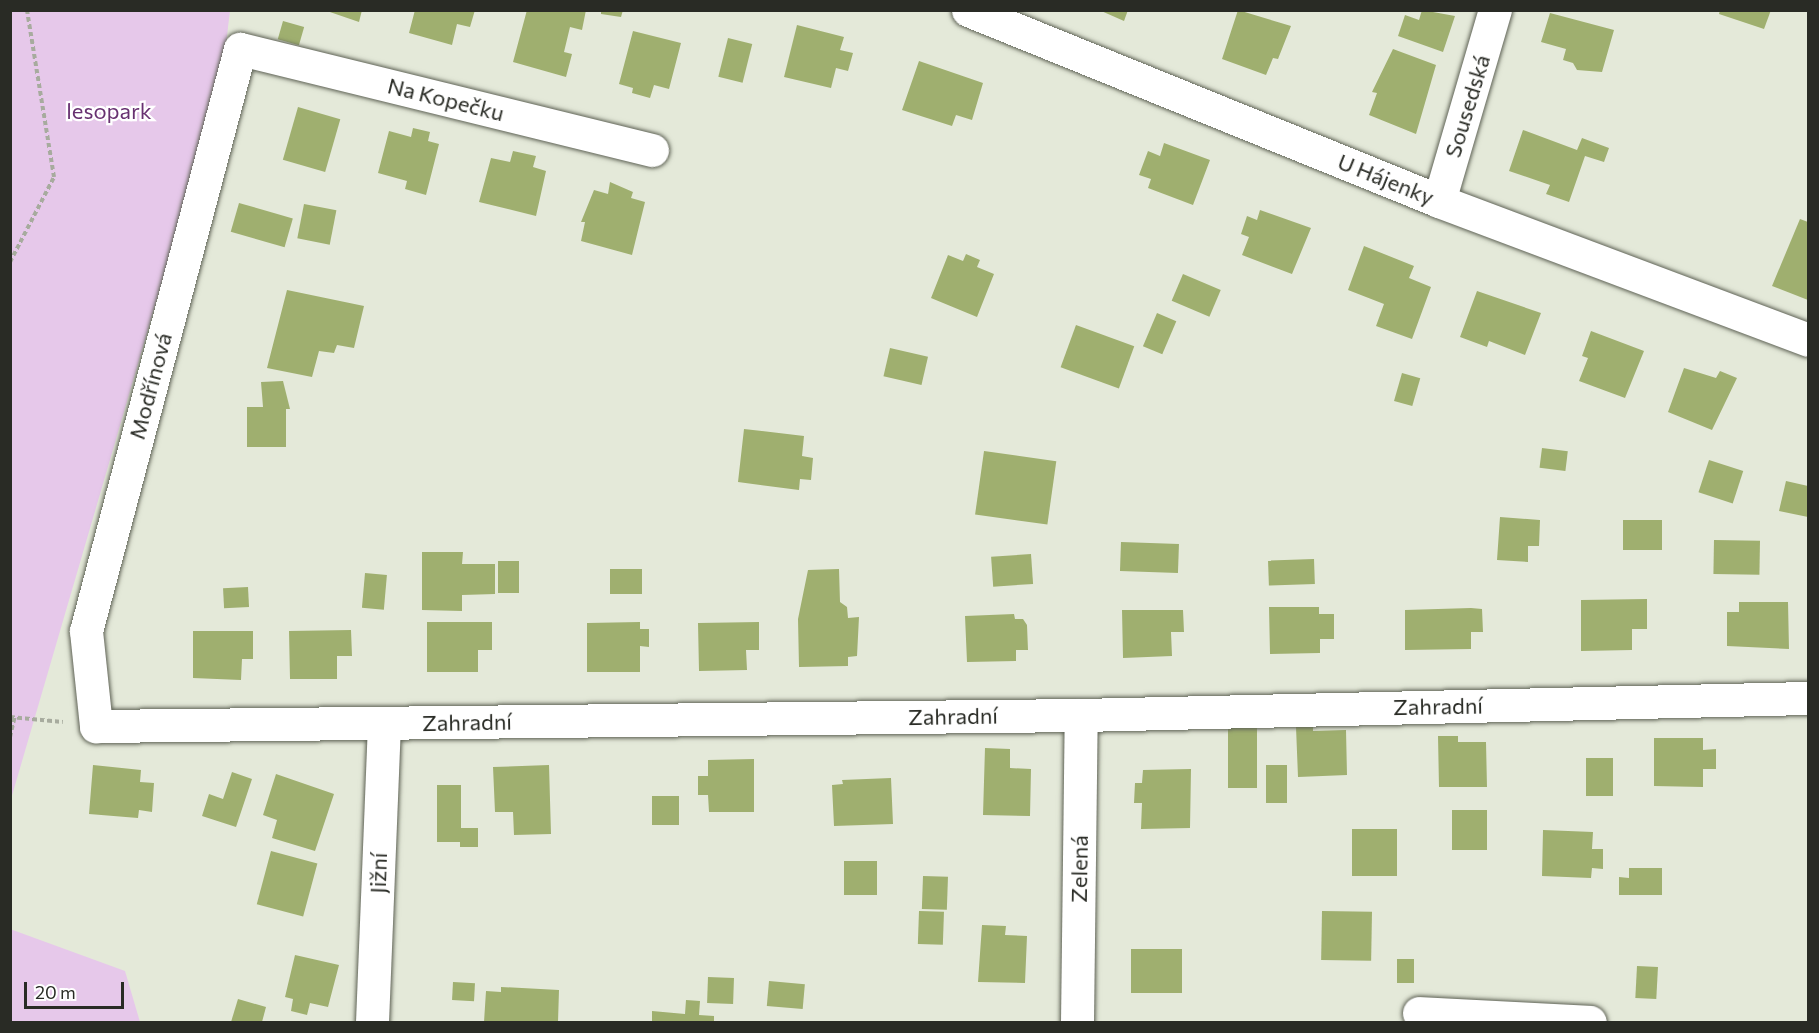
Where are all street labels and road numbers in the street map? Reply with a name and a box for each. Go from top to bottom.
street label: Sousedská [1439,51,1495,161]
street label: Na Kopečku [385,72,507,126]
street label: U Hájenky [1334,148,1438,210]
street label: Modřínová [123,330,177,442]
street label: Zahradní [1393,692,1483,720]
street label: Zahradní [908,702,998,730]
street label: Zahradní [422,708,512,736]
street label: Zelená [1065,835,1093,903]
street label: Jižní [364,852,392,894]

